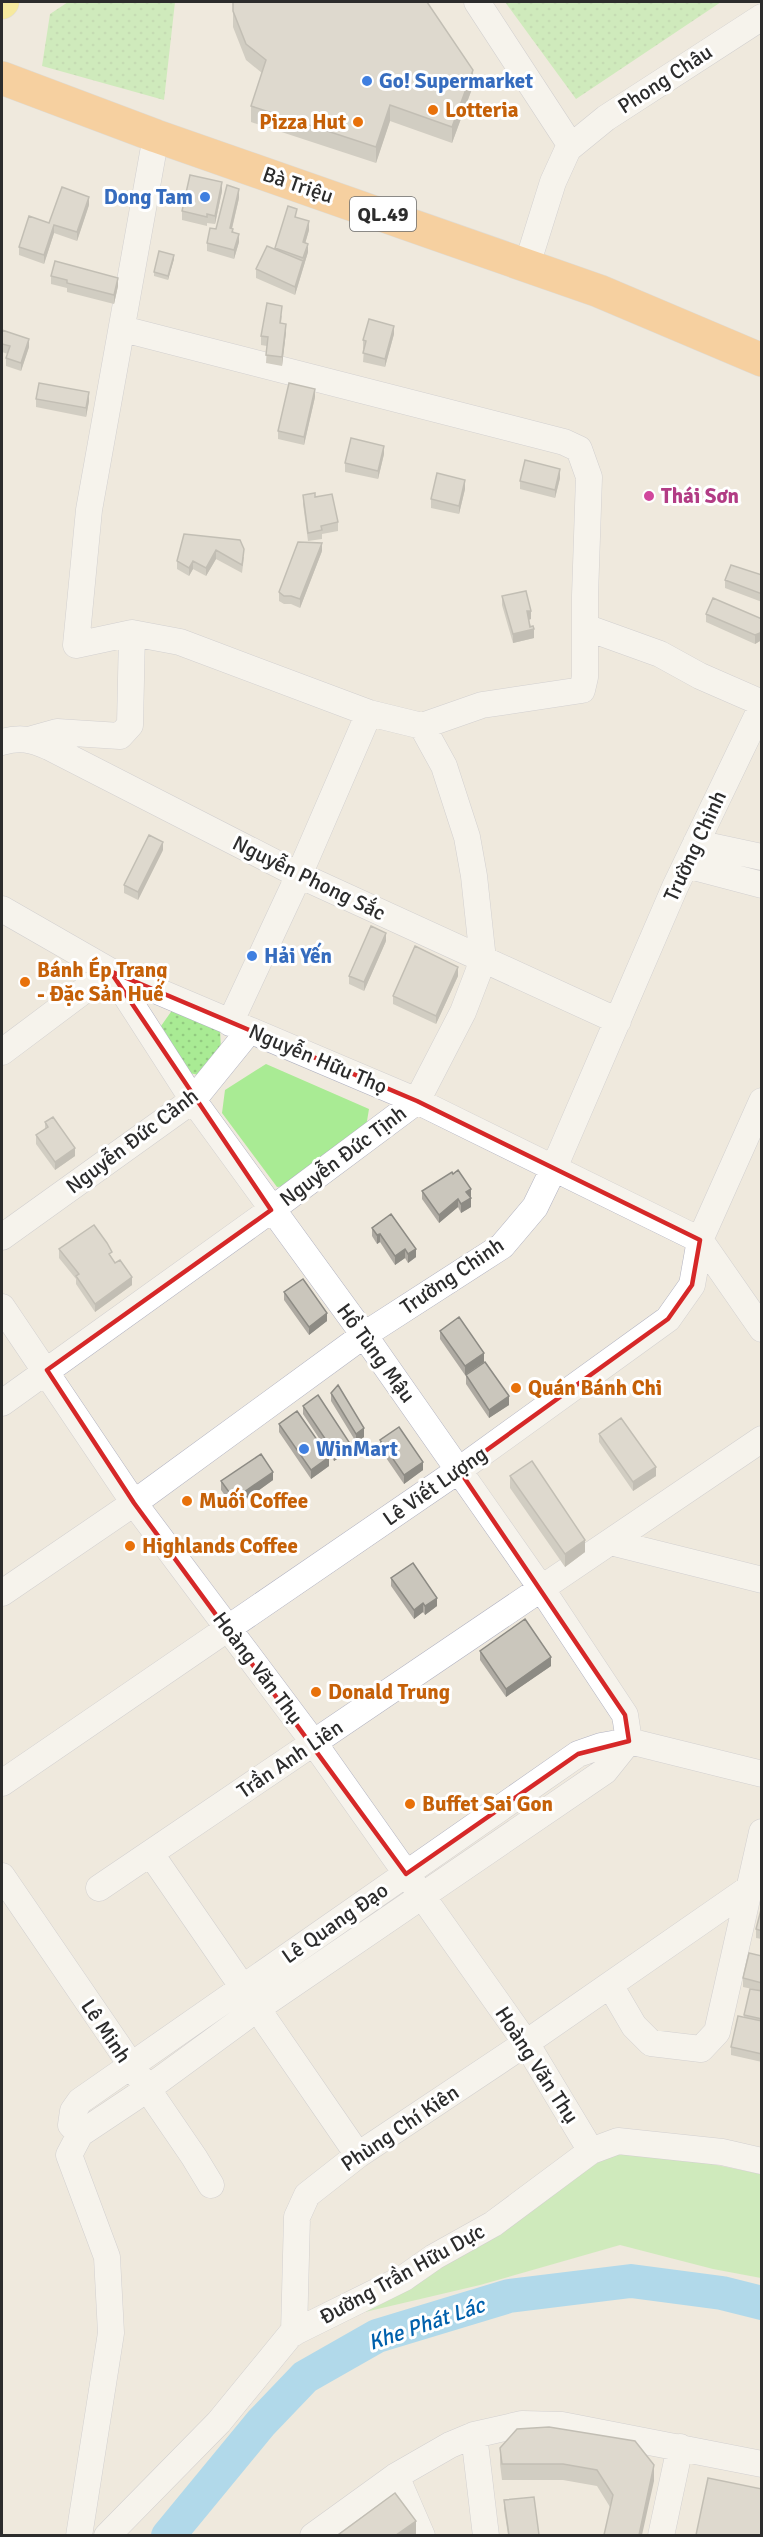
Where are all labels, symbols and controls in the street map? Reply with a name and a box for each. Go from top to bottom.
street label: Phong Châu [613,39,717,119]
place label: Go! Supermarket [379,68,533,94]
marker: Go! Supermarket [360,74,374,88]
place label: Lotteria [445,97,519,123]
marker: Lotteria [426,103,440,117]
place label: Pizza Hut [259,109,346,135]
marker: Pizza Hut [351,115,365,129]
street label: Bà Triệu [259,161,337,209]
place label: Dong Tam [104,184,193,210]
marker: Dong Tam [198,190,212,204]
road number: QL.49 [350,197,416,231]
place label: Thái Sơn [661,483,739,509]
marker: Thái Sơn [642,489,656,503]
street label: Trường Chinh [658,786,732,906]
street label: Nguyễn Phong Sắc [228,830,390,926]
place label: Hải Yến [264,942,332,969]
marker: Hải Yến [245,949,259,963]
place label: Bánh Ép Trang - Đặc Sản Huế [37,956,168,1007]
marker: Bánh Ép Trang - Đặc Sản Huế [18,975,32,989]
street label: Nguyễn Hữu Thọ [245,1018,391,1100]
street label: Nguyễn Đức Cảnh [61,1083,203,1199]
street label: Nguyễn Đức Tịnh [275,1100,411,1212]
street label: Trường Chinh [395,1232,509,1320]
street label: Hồ Tùng Mậu [331,1298,421,1408]
place label: Quán Bánh Chi [528,1375,662,1401]
marker: Quán Bánh Chi [509,1381,523,1395]
place label: WinMart [316,1436,398,1462]
street label: Lê Viết Lượng [378,1441,492,1531]
marker: WinMart [297,1442,311,1456]
place label: Muối Coffee [199,1487,308,1514]
marker: Muối Coffee [180,1494,194,1508]
place label: Highlands Coffee [142,1533,298,1559]
marker: Highlands Coffee [123,1539,137,1553]
street label: Hoàng Văn Thụ [207,1607,309,1729]
place label: Donald Trung [328,1679,450,1705]
marker: Donald Trung [309,1685,323,1699]
street label: Trần Anh Liên [232,1714,348,1804]
place label: Buffet Sai Gon [422,1791,553,1817]
marker: Buffet Sai Gon [403,1797,417,1811]
street label: Lê Quang Đạo [277,1877,393,1969]
street label: Lê Minh [75,1994,137,2068]
street label: Hoàng Văn Thụ [490,2002,584,2128]
street label: Phùng Chí Kiên [336,2079,464,2177]
street label: Đường Trần Hữu Dực [315,2218,489,2330]
water label: Khe Phát Lác [364,2290,490,2356]

